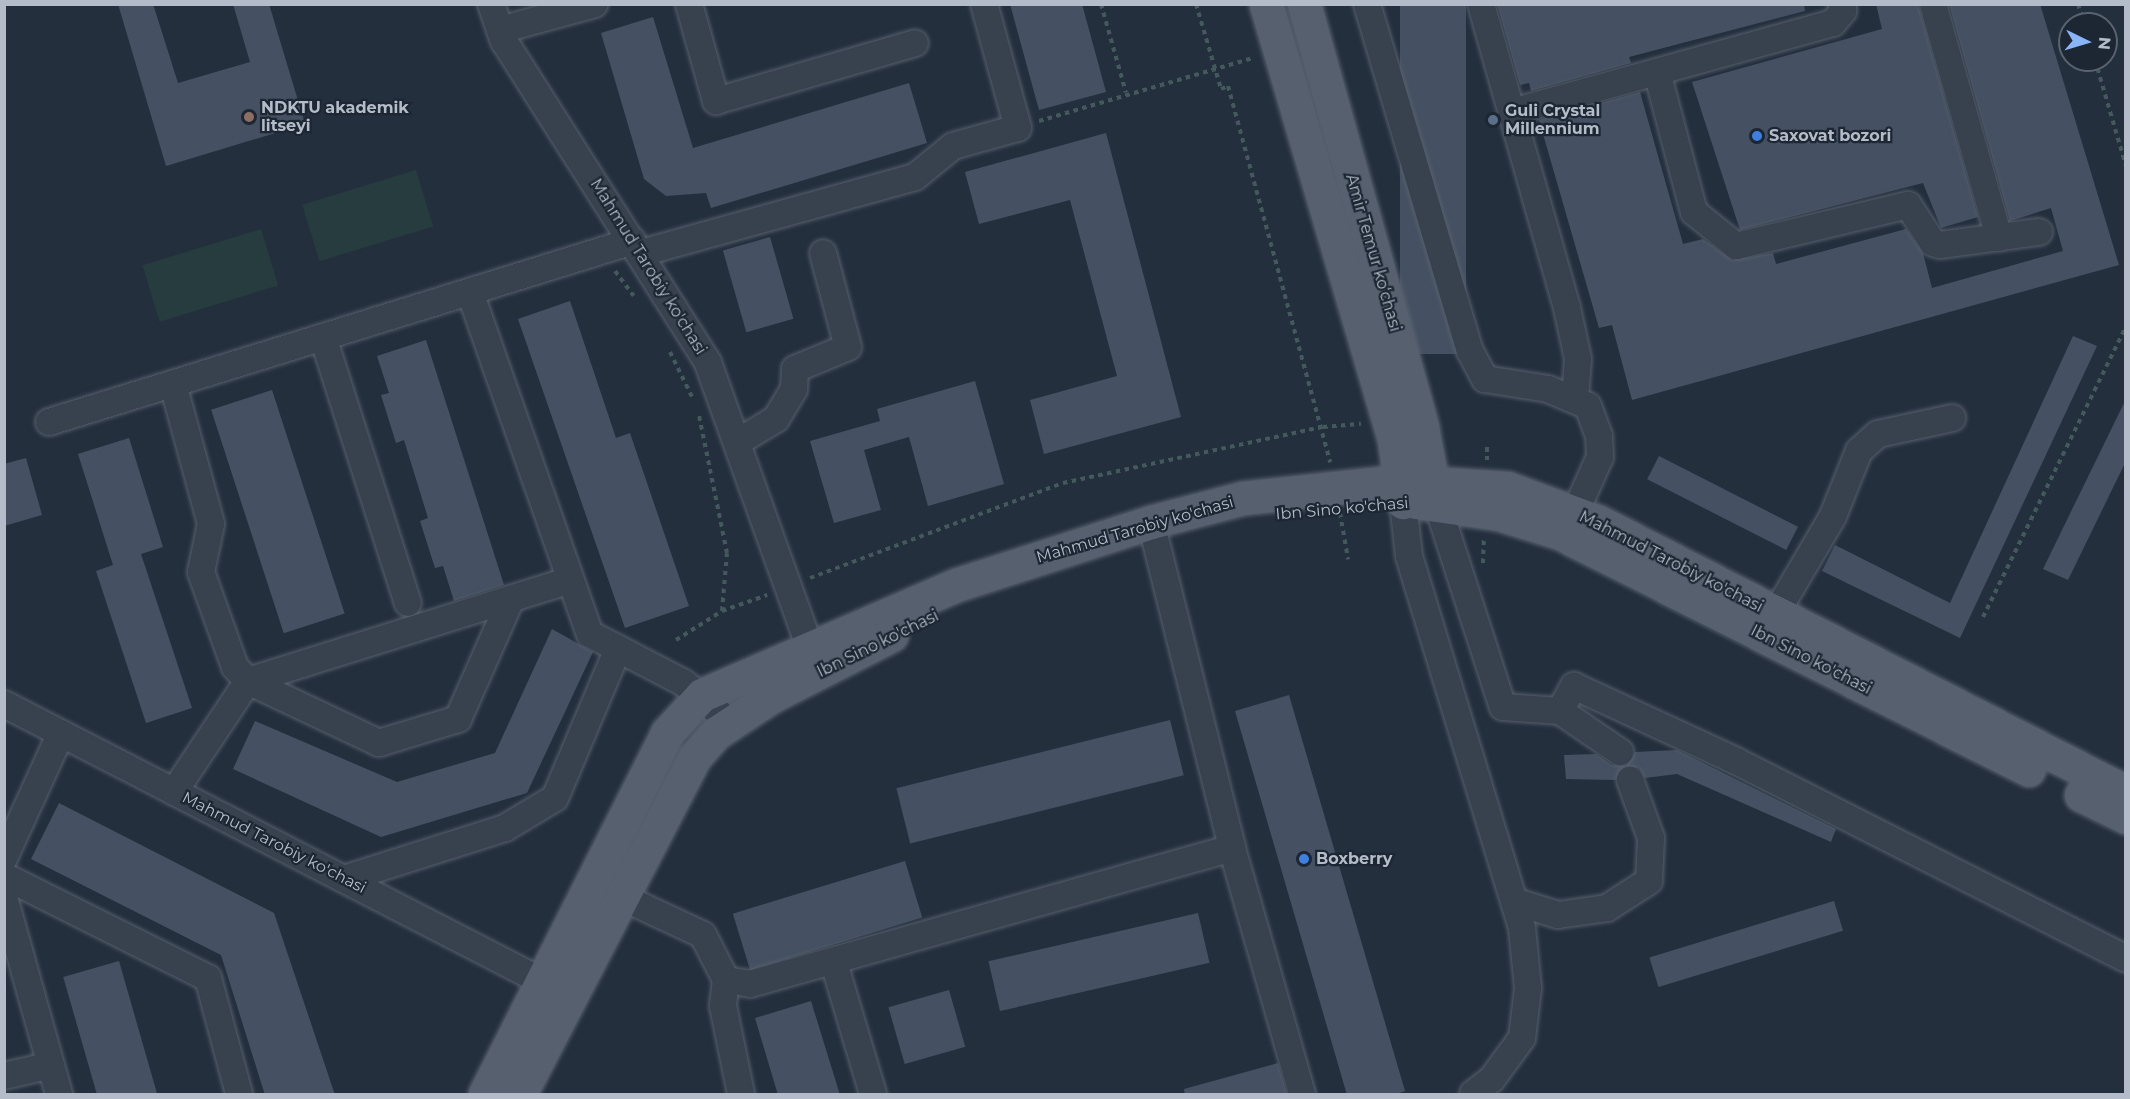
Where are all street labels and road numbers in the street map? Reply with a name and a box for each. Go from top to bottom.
street label: Amir Temur ko‘chasi [1341,172,1405,334]
street label: Mahmud Tarobiy ko'chasi [586,175,710,359]
street label: Mahmud Tarobiy ko'chasi [1034,493,1236,567]
street label: Ibn Sino ko'chasi [1275,494,1409,524]
street label: Mahmud Tarobiy ko'chasi [1576,507,1766,617]
street label: Ibn Sino ko'chasi [814,606,942,682]
street label: Ibn Sino ko'chasi [1747,621,1875,699]
street label: Mahmud Tarobiy ko'chasi [179,788,369,898]

